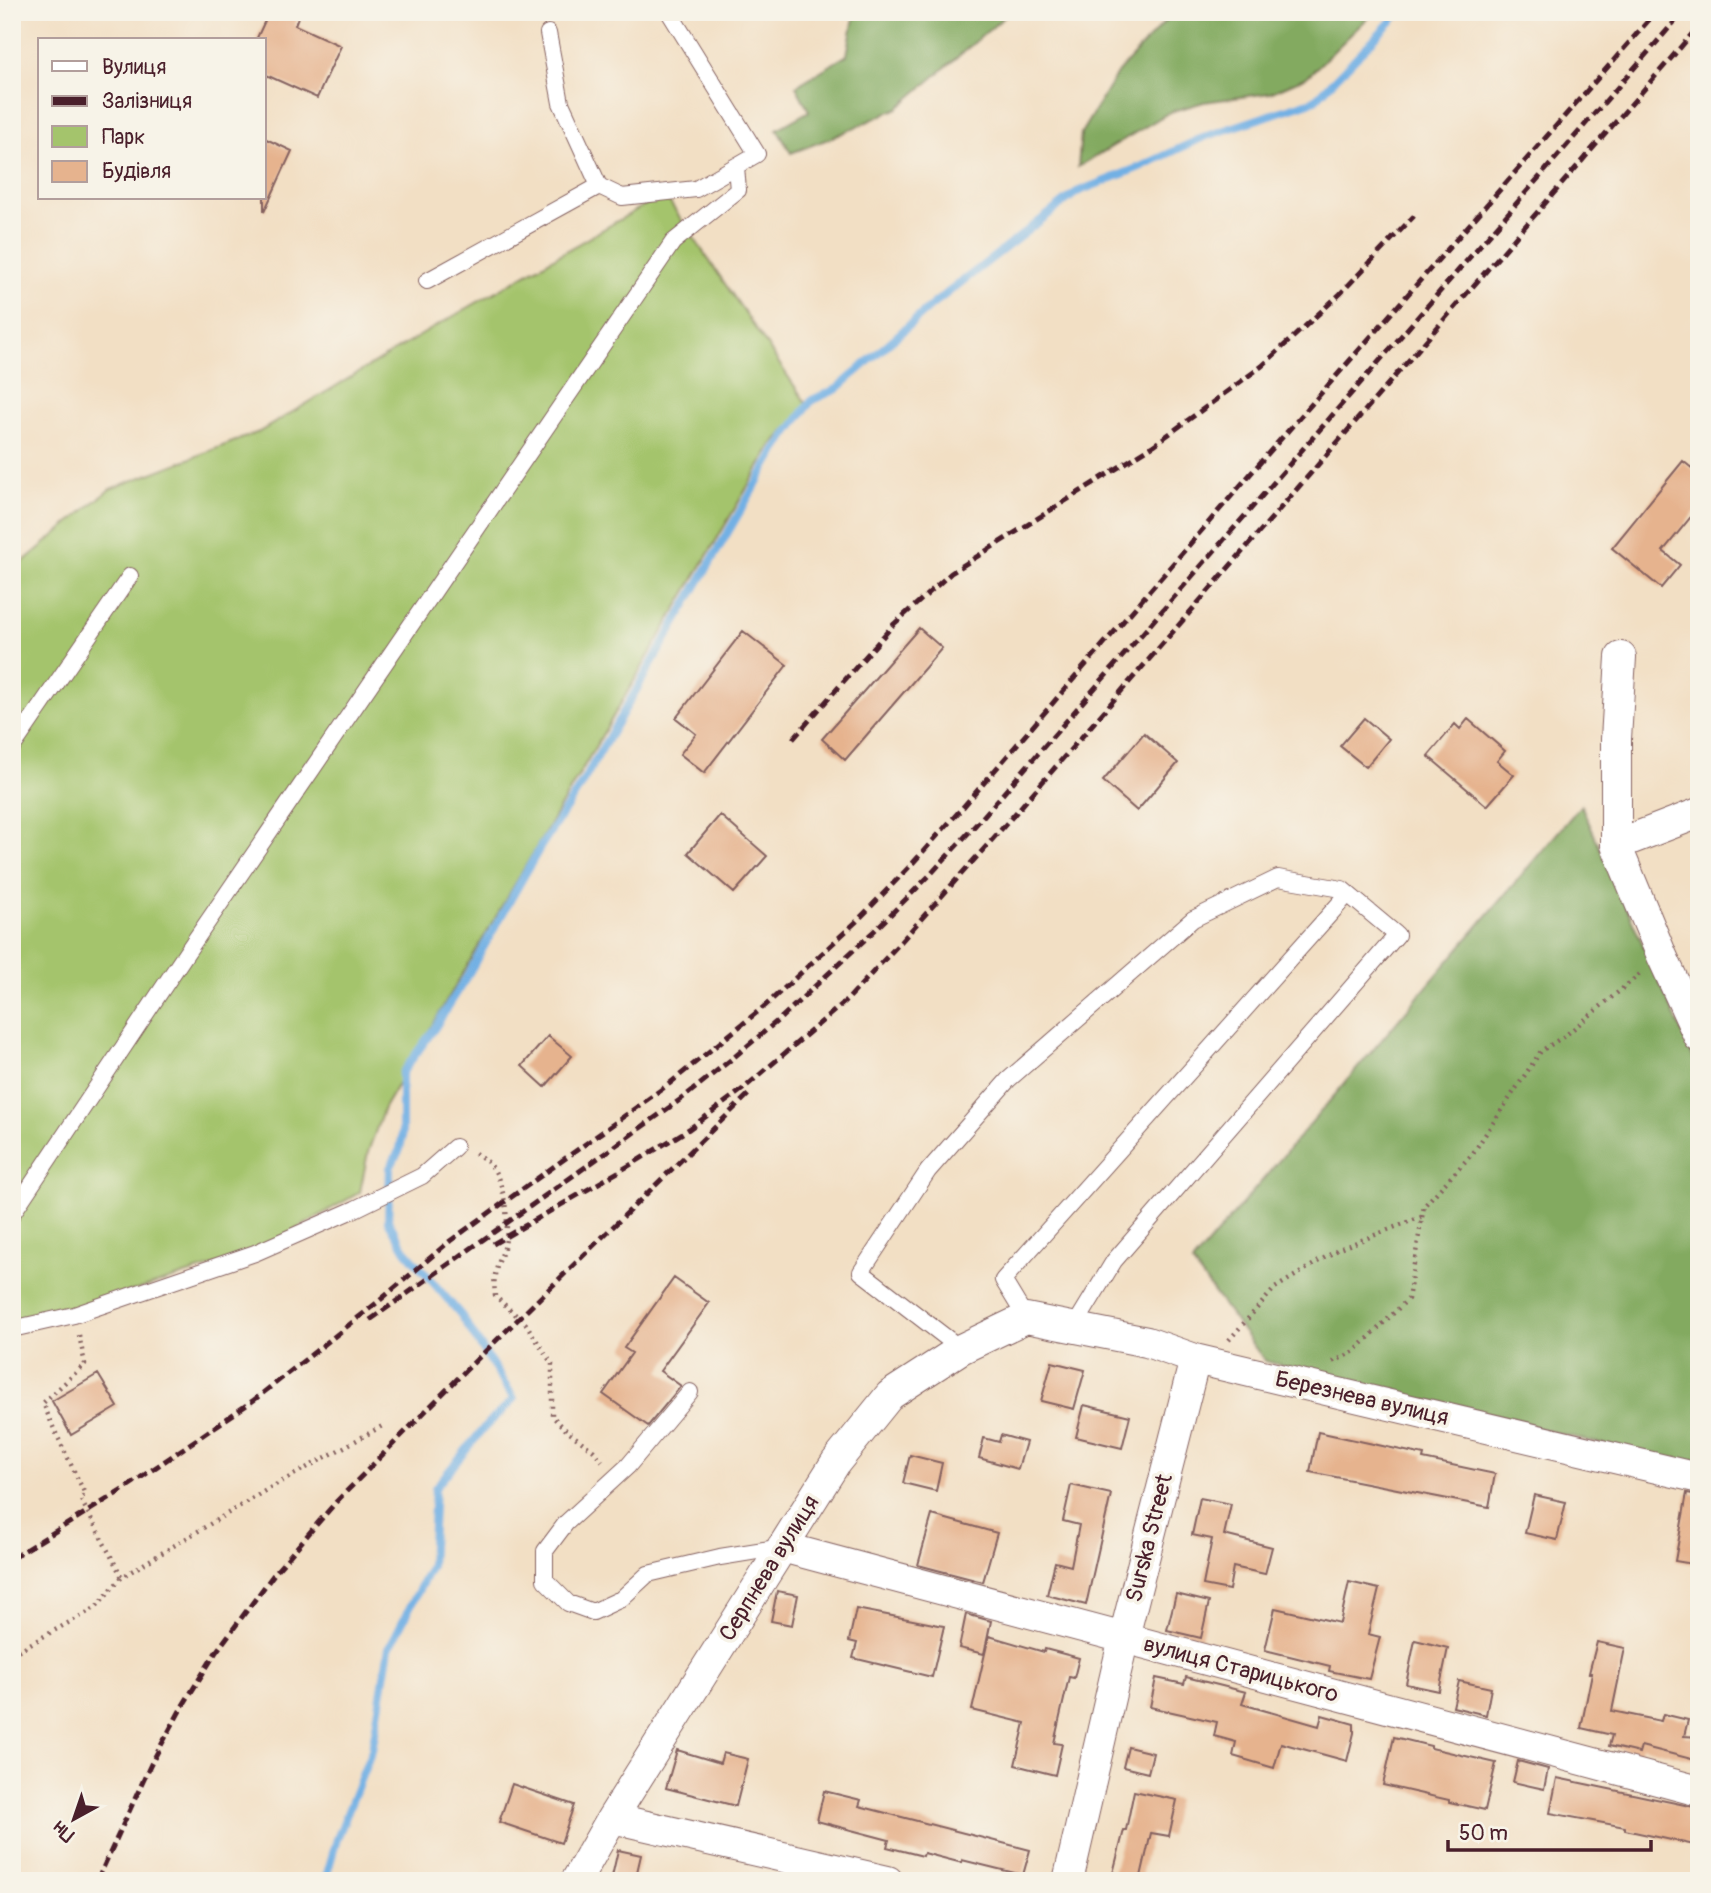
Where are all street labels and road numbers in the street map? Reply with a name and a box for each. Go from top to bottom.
street label: Березнева вулиця [1273,1364,1451,1432]
street label: Surska Street [1119,1470,1179,1605]
street label: Серпнева вулиця [713,1490,825,1646]
street label: вулиця Старицького [1140,1629,1342,1709]

